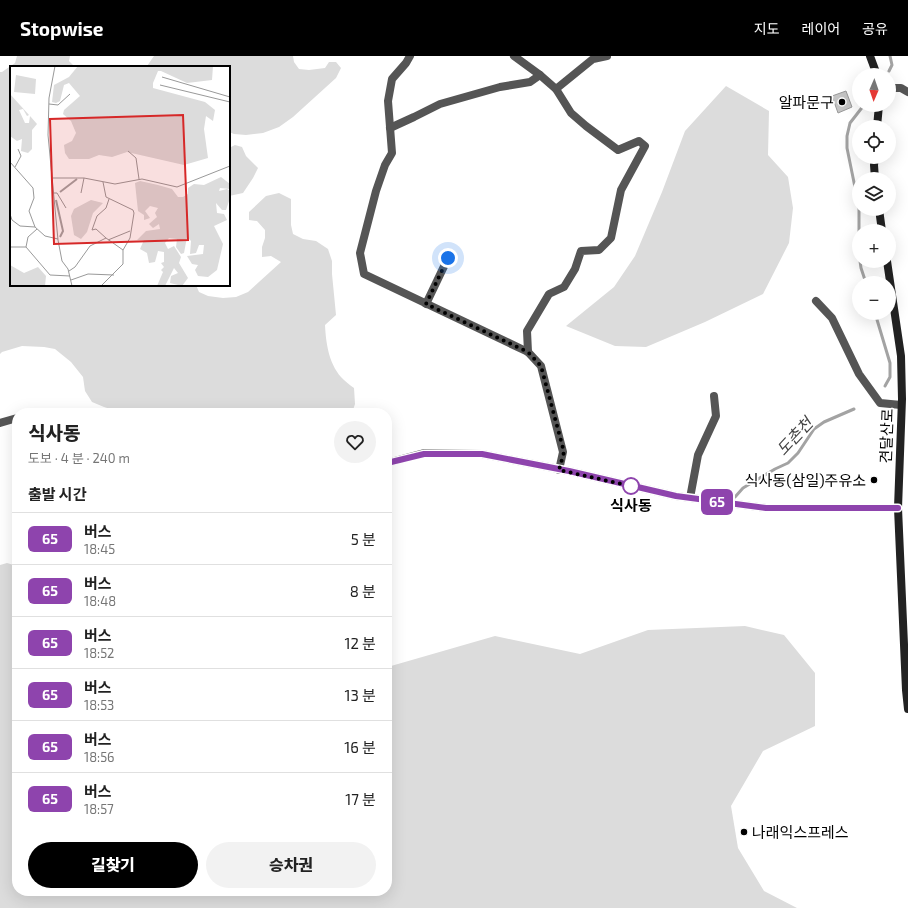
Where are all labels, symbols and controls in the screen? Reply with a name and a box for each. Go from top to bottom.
text: Stopwise [20,17,104,40]
text: 지도 [754,20,780,37]
text: 레이어 [802,20,840,37]
text: 공유 [862,20,888,37]
inset map [10,66,230,286]
north arrow [852,68,896,112]
map controls [852,68,896,320]
place label: 알파문구 [779,93,834,111]
marker: 알파문구 [837,97,847,107]
button: locate [852,120,896,164]
button: layers [852,172,896,216]
button: + [852,224,896,268]
your location [438,248,458,268]
button: − [852,276,896,320]
street label: 견달산로 [876,408,896,464]
water label: 도촌천 [772,412,818,459]
text: 식사동 [28,421,80,444]
button: heart [334,421,376,463]
text: 도보 · 4 분 · 240 m [28,450,130,466]
place label: 식사동(삼일)주유소 [745,471,866,489]
marker: 식사동(삼일)주유소 [869,475,879,485]
marker: 식사동 [622,477,640,495]
text: 출발 시간 [28,485,86,503]
line badge: 65 [699,489,735,515]
text: 65 [709,493,725,510]
place label: 식사동 [610,496,652,514]
text: 버스 [84,522,112,540]
text: 65 [42,530,58,547]
text: 5 분 [351,530,376,548]
text: 18:45 [84,541,115,557]
text: 버스 [84,574,112,592]
text: 65 [42,582,58,599]
text: 8 분 [350,582,376,600]
text: 18:48 [84,593,116,609]
text: 버스 [84,626,112,644]
text: 65 [42,634,58,651]
text: 12 분 [344,634,376,652]
text: 18:52 [84,645,114,661]
text: 버스 [84,678,112,696]
text: 65 [42,686,58,703]
text: 13 분 [345,686,376,704]
text: 18:53 [84,697,114,713]
text: 버스 [84,730,112,748]
text: 65 [42,738,58,755]
text: 16 분 [344,738,376,756]
text: 18:56 [84,749,115,765]
text: 버스 [84,782,112,800]
text: 65 [42,790,58,807]
text: 17 분 [345,790,376,808]
text: 18:57 [84,801,114,817]
place label: 나래익스프레스 [752,823,849,841]
marker: 나래익스프레스 [739,827,749,837]
button: 길찾기 [28,842,198,888]
button: 승차권 [206,842,376,888]

